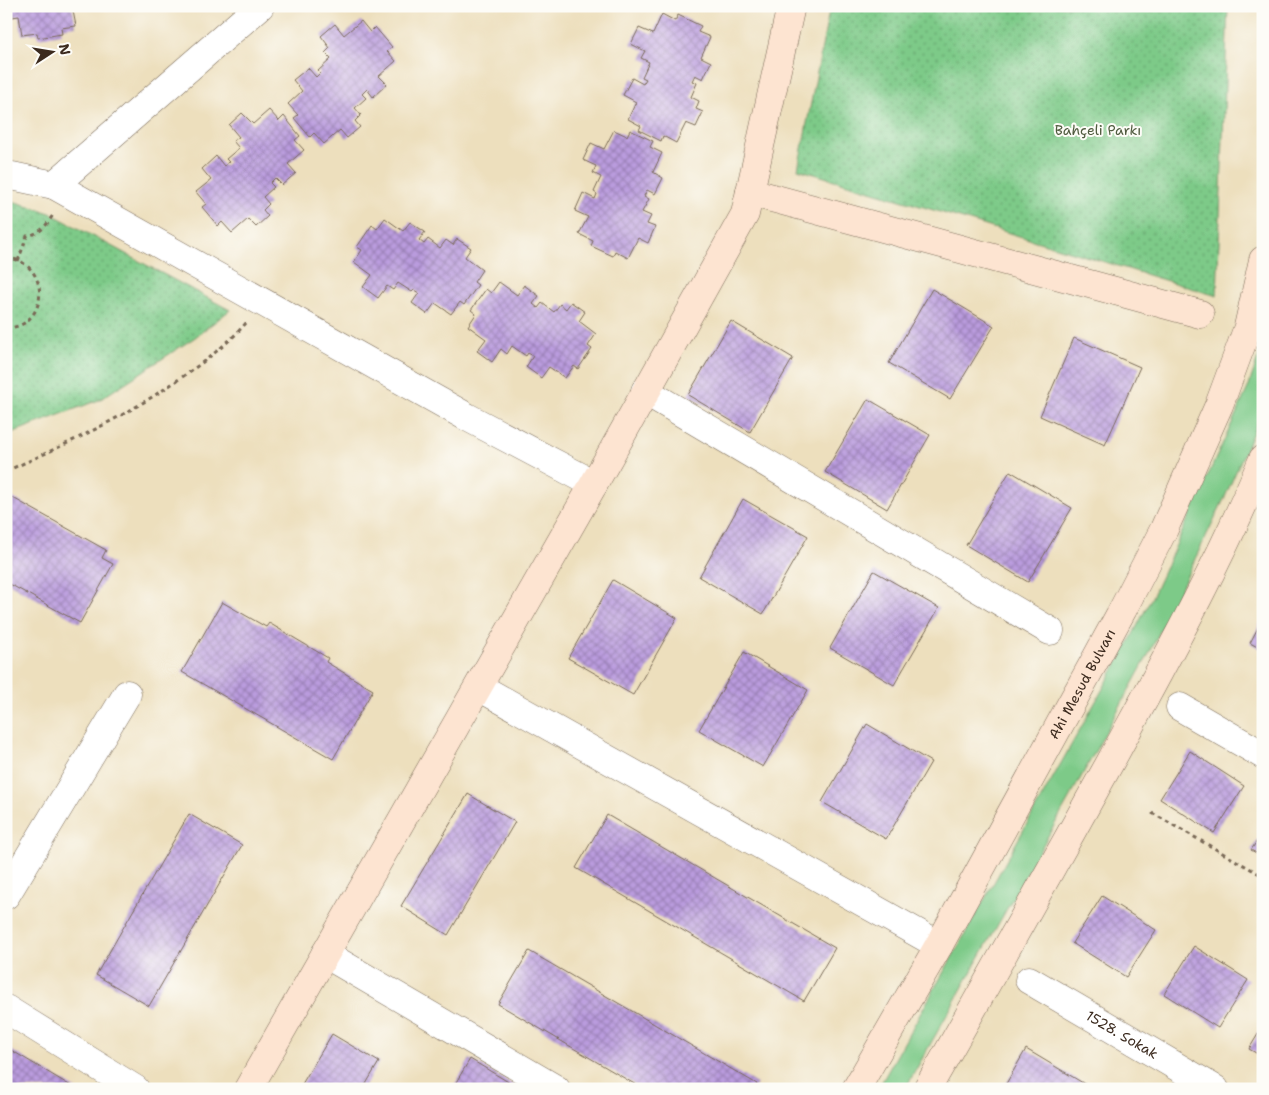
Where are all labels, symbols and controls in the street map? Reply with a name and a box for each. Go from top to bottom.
north arrow [28,28,78,78]
text: N [55,42,75,57]
park label: Bahçeli Parkı [1055,121,1141,139]
street label: Ahi Mesud Bulvarı [1045,625,1120,742]
street label: 1528. Sokak [1083,1006,1162,1063]

